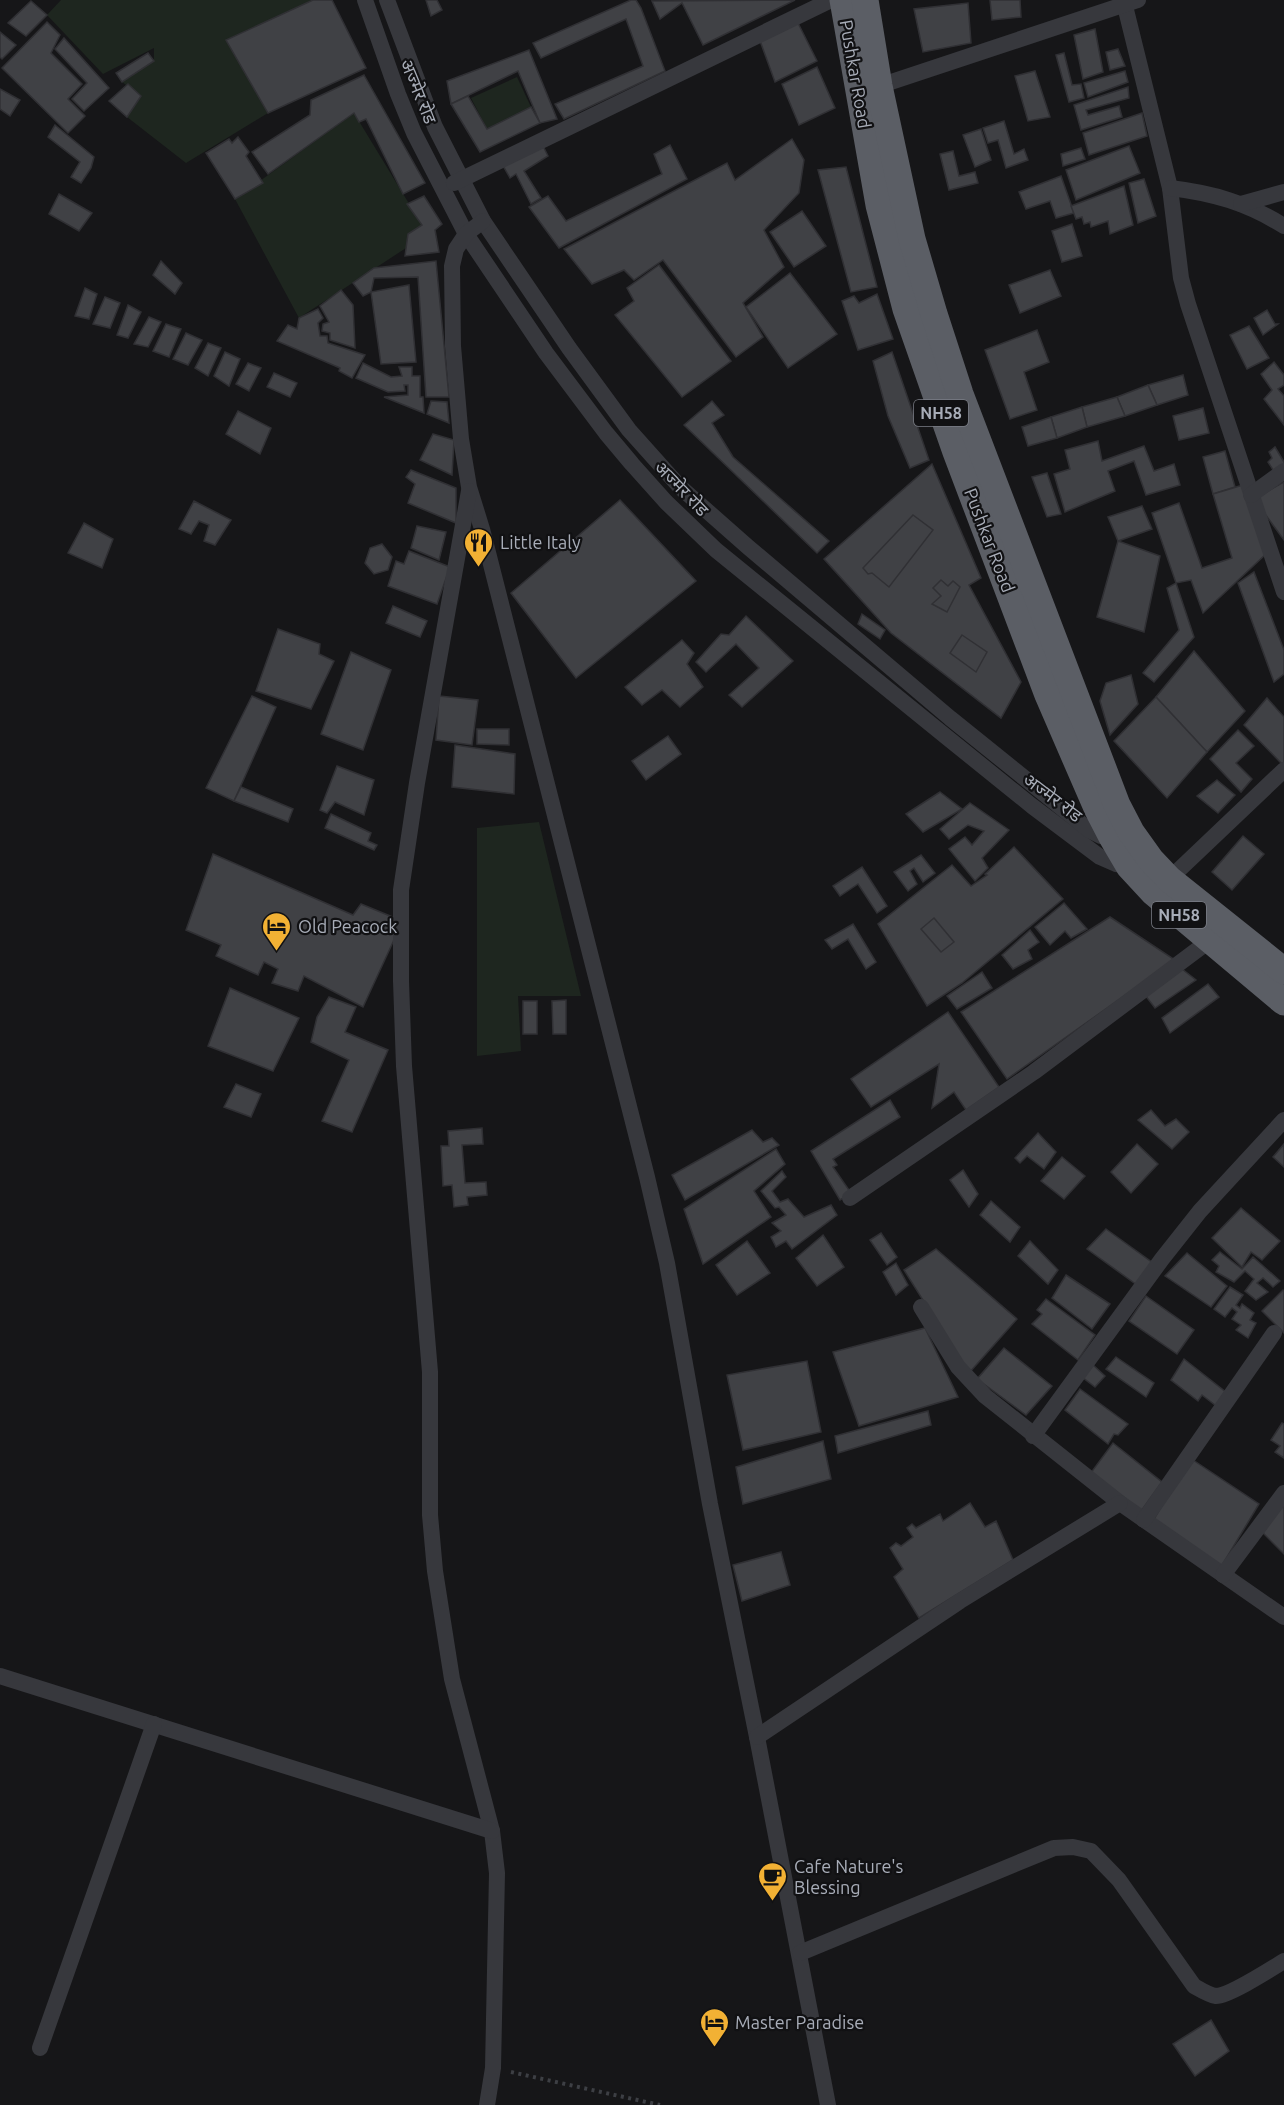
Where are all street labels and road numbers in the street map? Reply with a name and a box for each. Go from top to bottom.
street label: Pushkar Road [837,18,875,130]
street label: अज्मेर रोड [397,56,441,127]
road number: NH58 [914,400,968,426]
street label: अज्मेर रोड [651,457,713,520]
street label: Pushkar Road [961,485,1019,595]
street label: अज्मेर रोड [1020,769,1086,826]
road number: NH58 [1152,902,1206,928]

